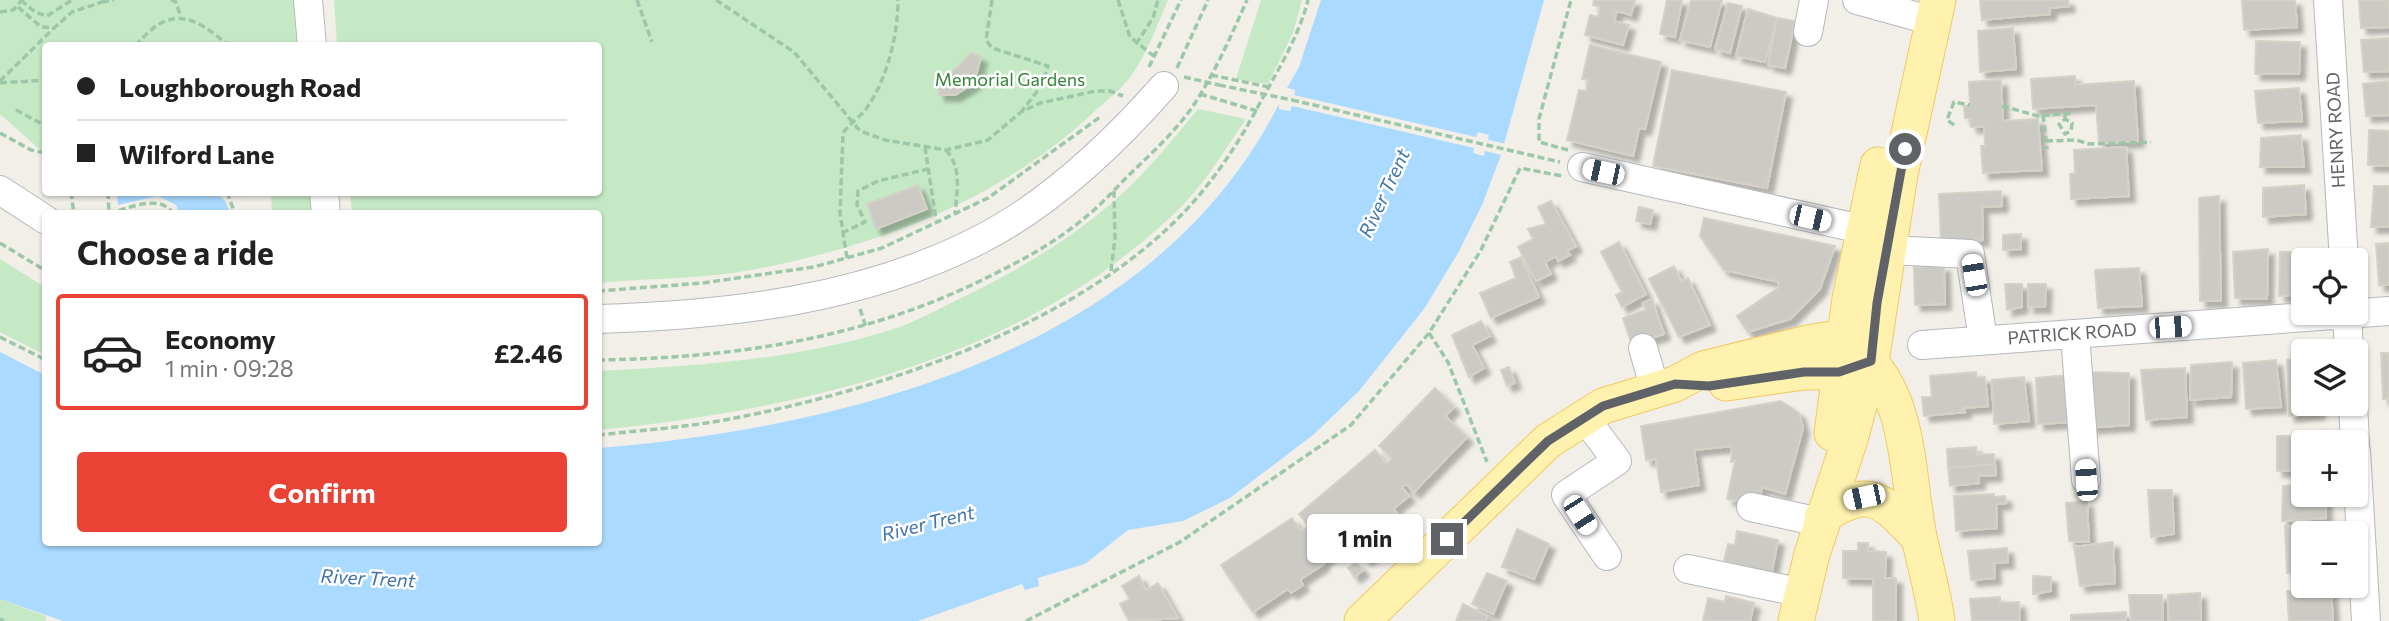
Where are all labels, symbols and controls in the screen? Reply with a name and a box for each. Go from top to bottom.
park label: Memorial Gardens [935,68,1085,90]
text: Loughborough Road [119,71,361,102]
street label: HENRY ROAD [2321,71,2349,189]
route start [1889,133,1921,165]
text: Wilford Lane [119,138,274,169]
water label: River Trent [1353,144,1415,241]
car [1581,157,1626,187]
car [1788,203,1833,233]
text: Choose a ride [77,232,274,272]
map controls [2291,248,2368,598]
button: locate [2291,248,2368,325]
car [1961,252,1988,298]
car [2149,315,2192,339]
street label: PATRICK ROAD [2007,318,2137,348]
icon: car [81,321,144,384]
text: Economy [165,323,276,354]
text: £2.46 [494,337,563,368]
button: layers [2291,339,2368,416]
text: 1 min · 09:28 [165,354,294,382]
button: + [2291,430,2368,507]
button: Confirm [77,452,567,532]
car [2075,458,2098,502]
car [1842,482,1887,512]
car [1560,492,1601,538]
water label: River Trent [879,500,978,545]
callout: 1 min [1307,514,1422,564]
button: − [2291,521,2368,598]
route end [1431,523,1463,555]
text: 1 min [1338,524,1392,552]
water label: River Trent [320,564,417,592]

